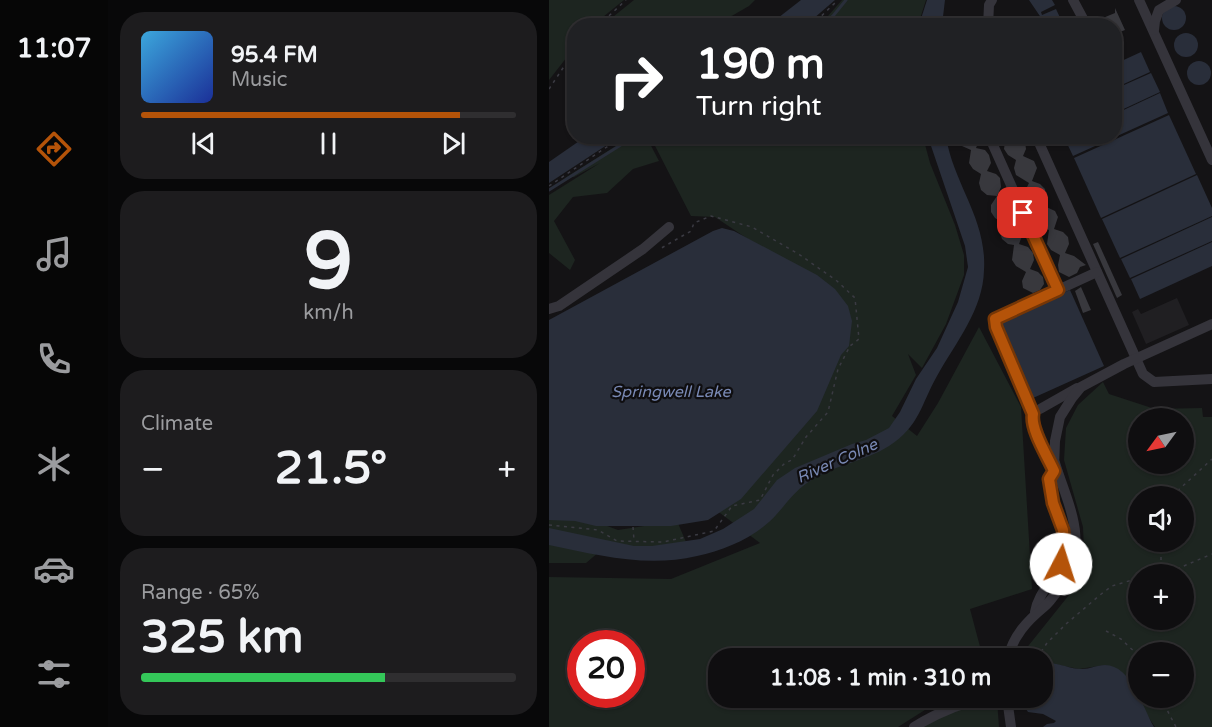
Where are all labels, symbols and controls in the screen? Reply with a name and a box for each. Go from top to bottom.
text: 11:07 [17,32,91,65]
text: 190 m [696,39,825,90]
text: 95.4 FM [231,42,318,68]
icon: right [597,42,675,120]
text: Music [231,68,287,92]
text: Turn right [696,90,822,123]
icon: previous [187,127,220,160]
icon: pause [312,127,345,160]
icon: next [437,127,470,160]
icon: directions [33,128,75,170]
pin [997,187,1048,238]
icon: arrive [1006,196,1039,229]
text: 9 [304,215,353,309]
icon: music [33,233,75,275]
text: km/h [303,301,354,325]
icon: phone [33,338,75,380]
water label: Springwell Lake [611,382,732,402]
north arrow [1128,408,1194,474]
map controls [1128,408,1194,708]
text: Climate [141,412,213,436]
water label: River Colne [793,434,881,488]
text: 21.5° [275,442,387,496]
icon: climate [33,443,75,485]
text: − [141,450,165,489]
text: + [497,450,516,489]
button: sound [1128,486,1194,552]
position arrow [1029,532,1093,596]
icon: car [33,548,75,590]
button: + [1128,564,1194,630]
text: Range · 65% [141,581,260,605]
text: 325 km [141,611,303,665]
speed limit sign: 20 [567,630,645,708]
button: − [1128,642,1194,708]
icon: filters [33,653,75,695]
text: 11:08 · 1 min · 310 m [770,665,991,691]

